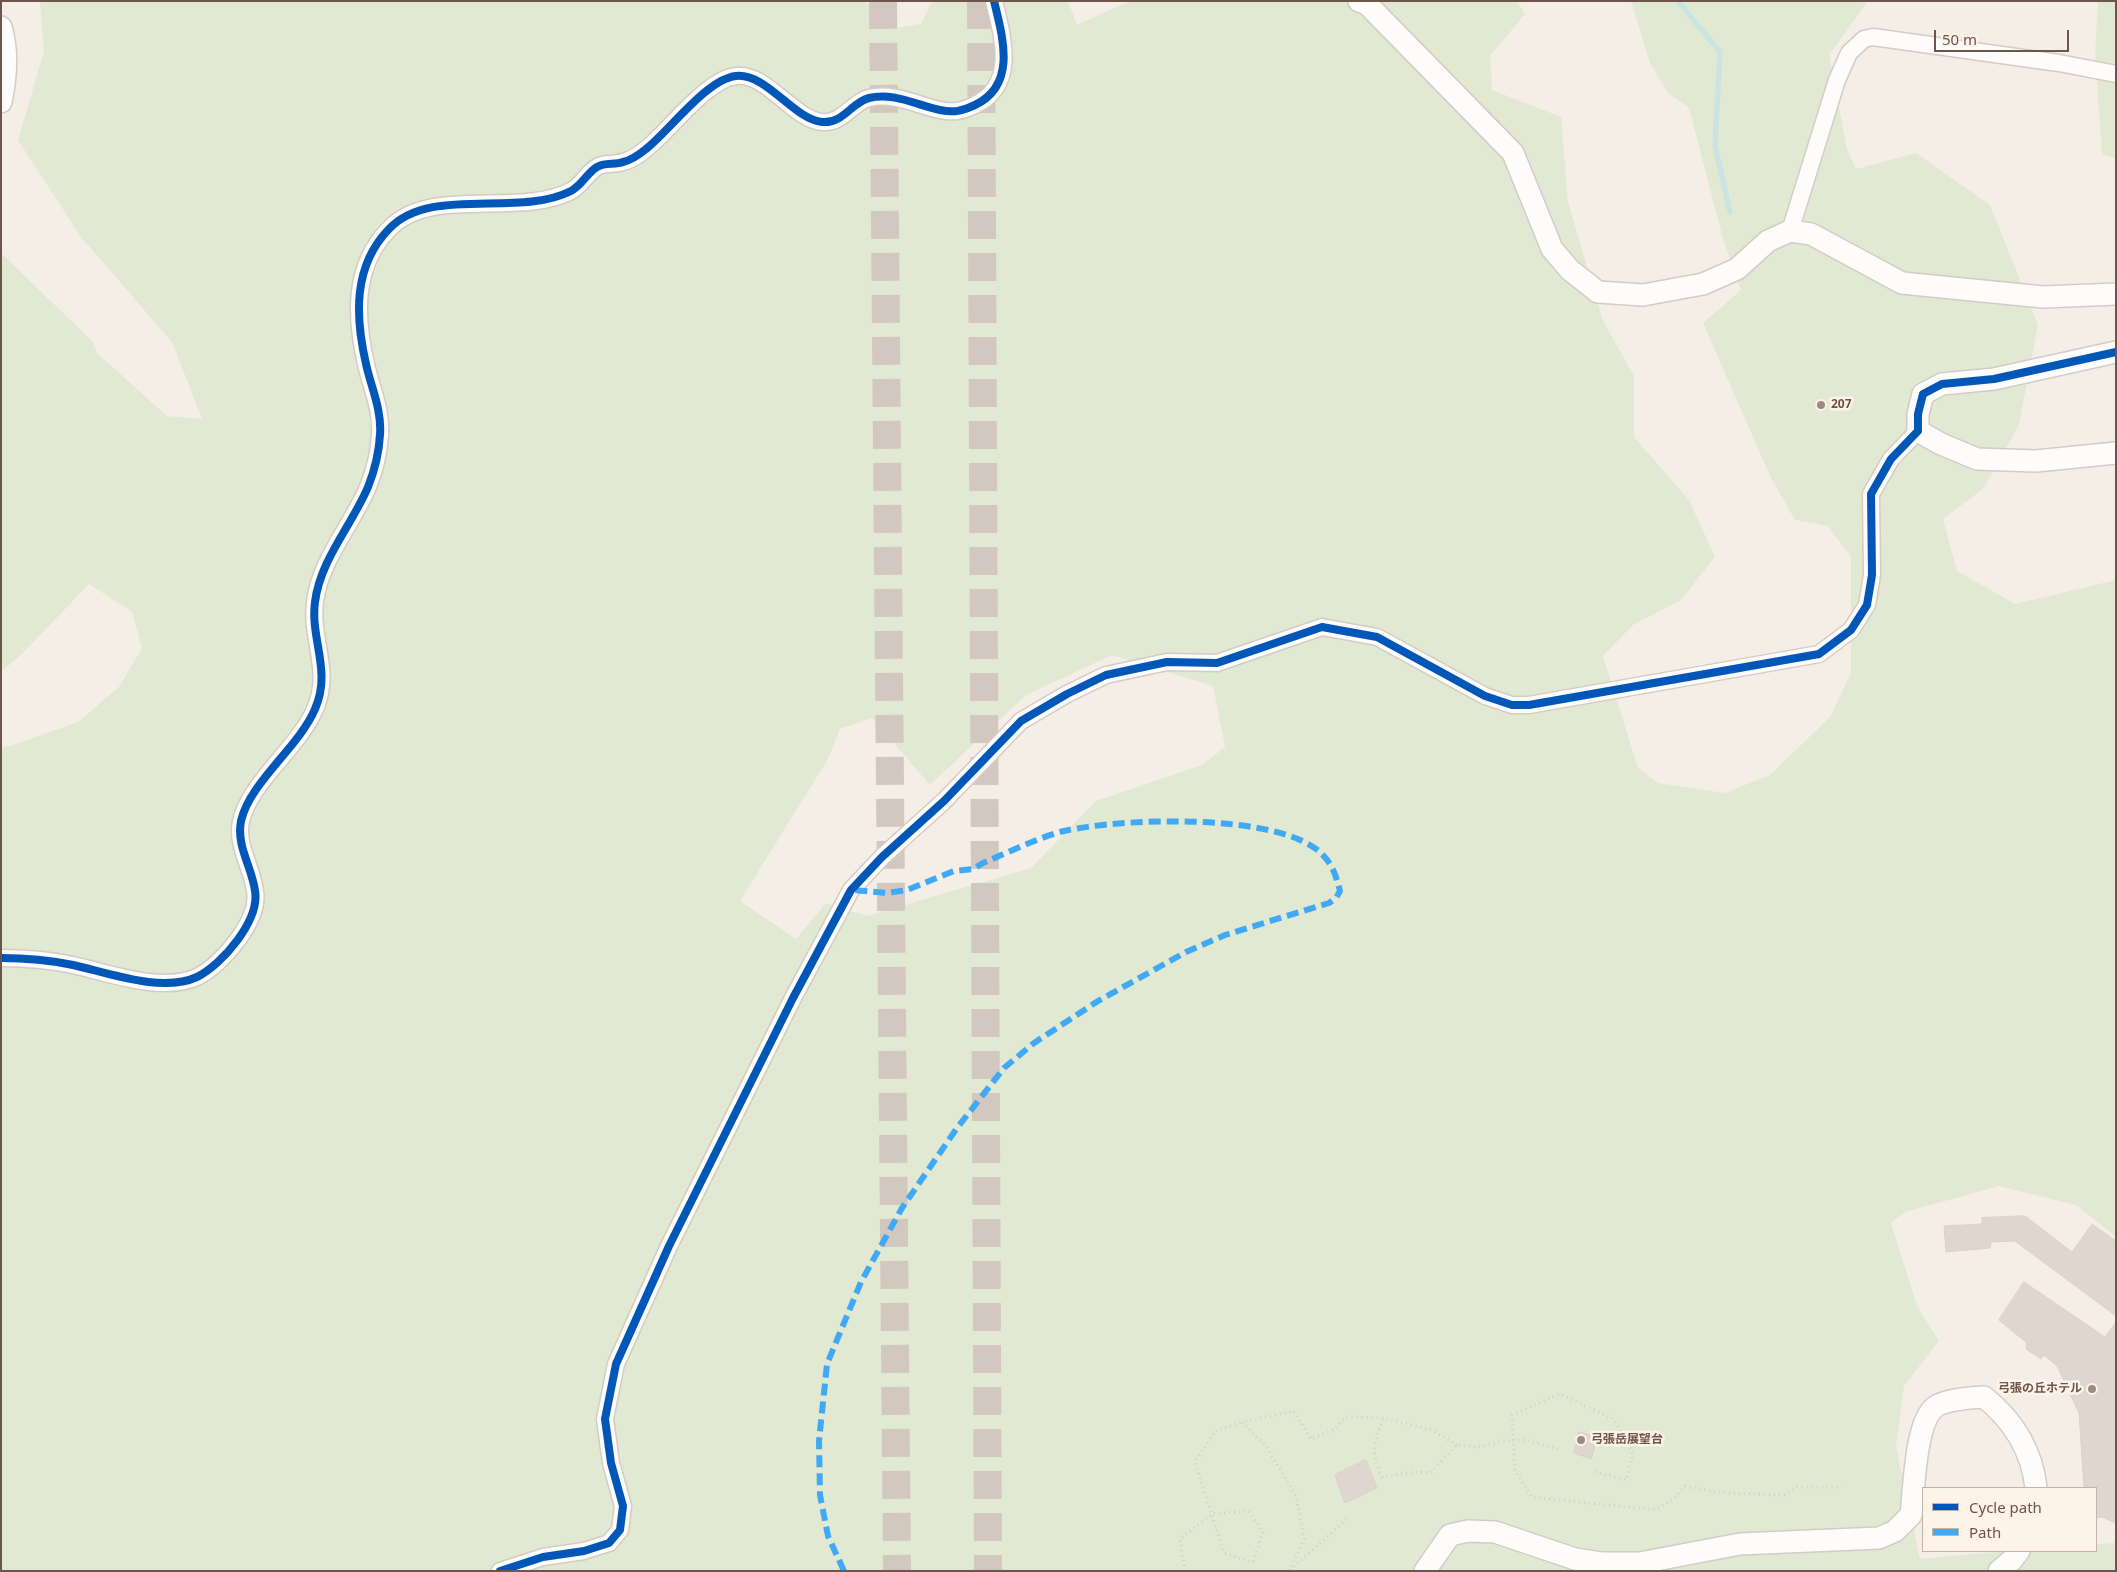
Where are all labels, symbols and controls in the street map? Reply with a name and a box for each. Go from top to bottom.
scale bar [1937,20,2072,52]
text: 50 m [1942,29,1977,49]
place label: 207 [1831,398,1852,412]
marker: 207 [1815,399,1827,411]
place label: 弓張の丘ホテル [1998,1382,2082,1396]
marker: 弓張の丘ホテル [2086,1383,2098,1395]
place label: 弓張岳展望台 [1591,1433,1663,1447]
marker: 弓張岳展望台 [1575,1434,1587,1446]
legend [1922,1487,2097,1552]
text: Cycle path [1969,1497,2042,1517]
text: Path [1969,1522,2001,1542]

